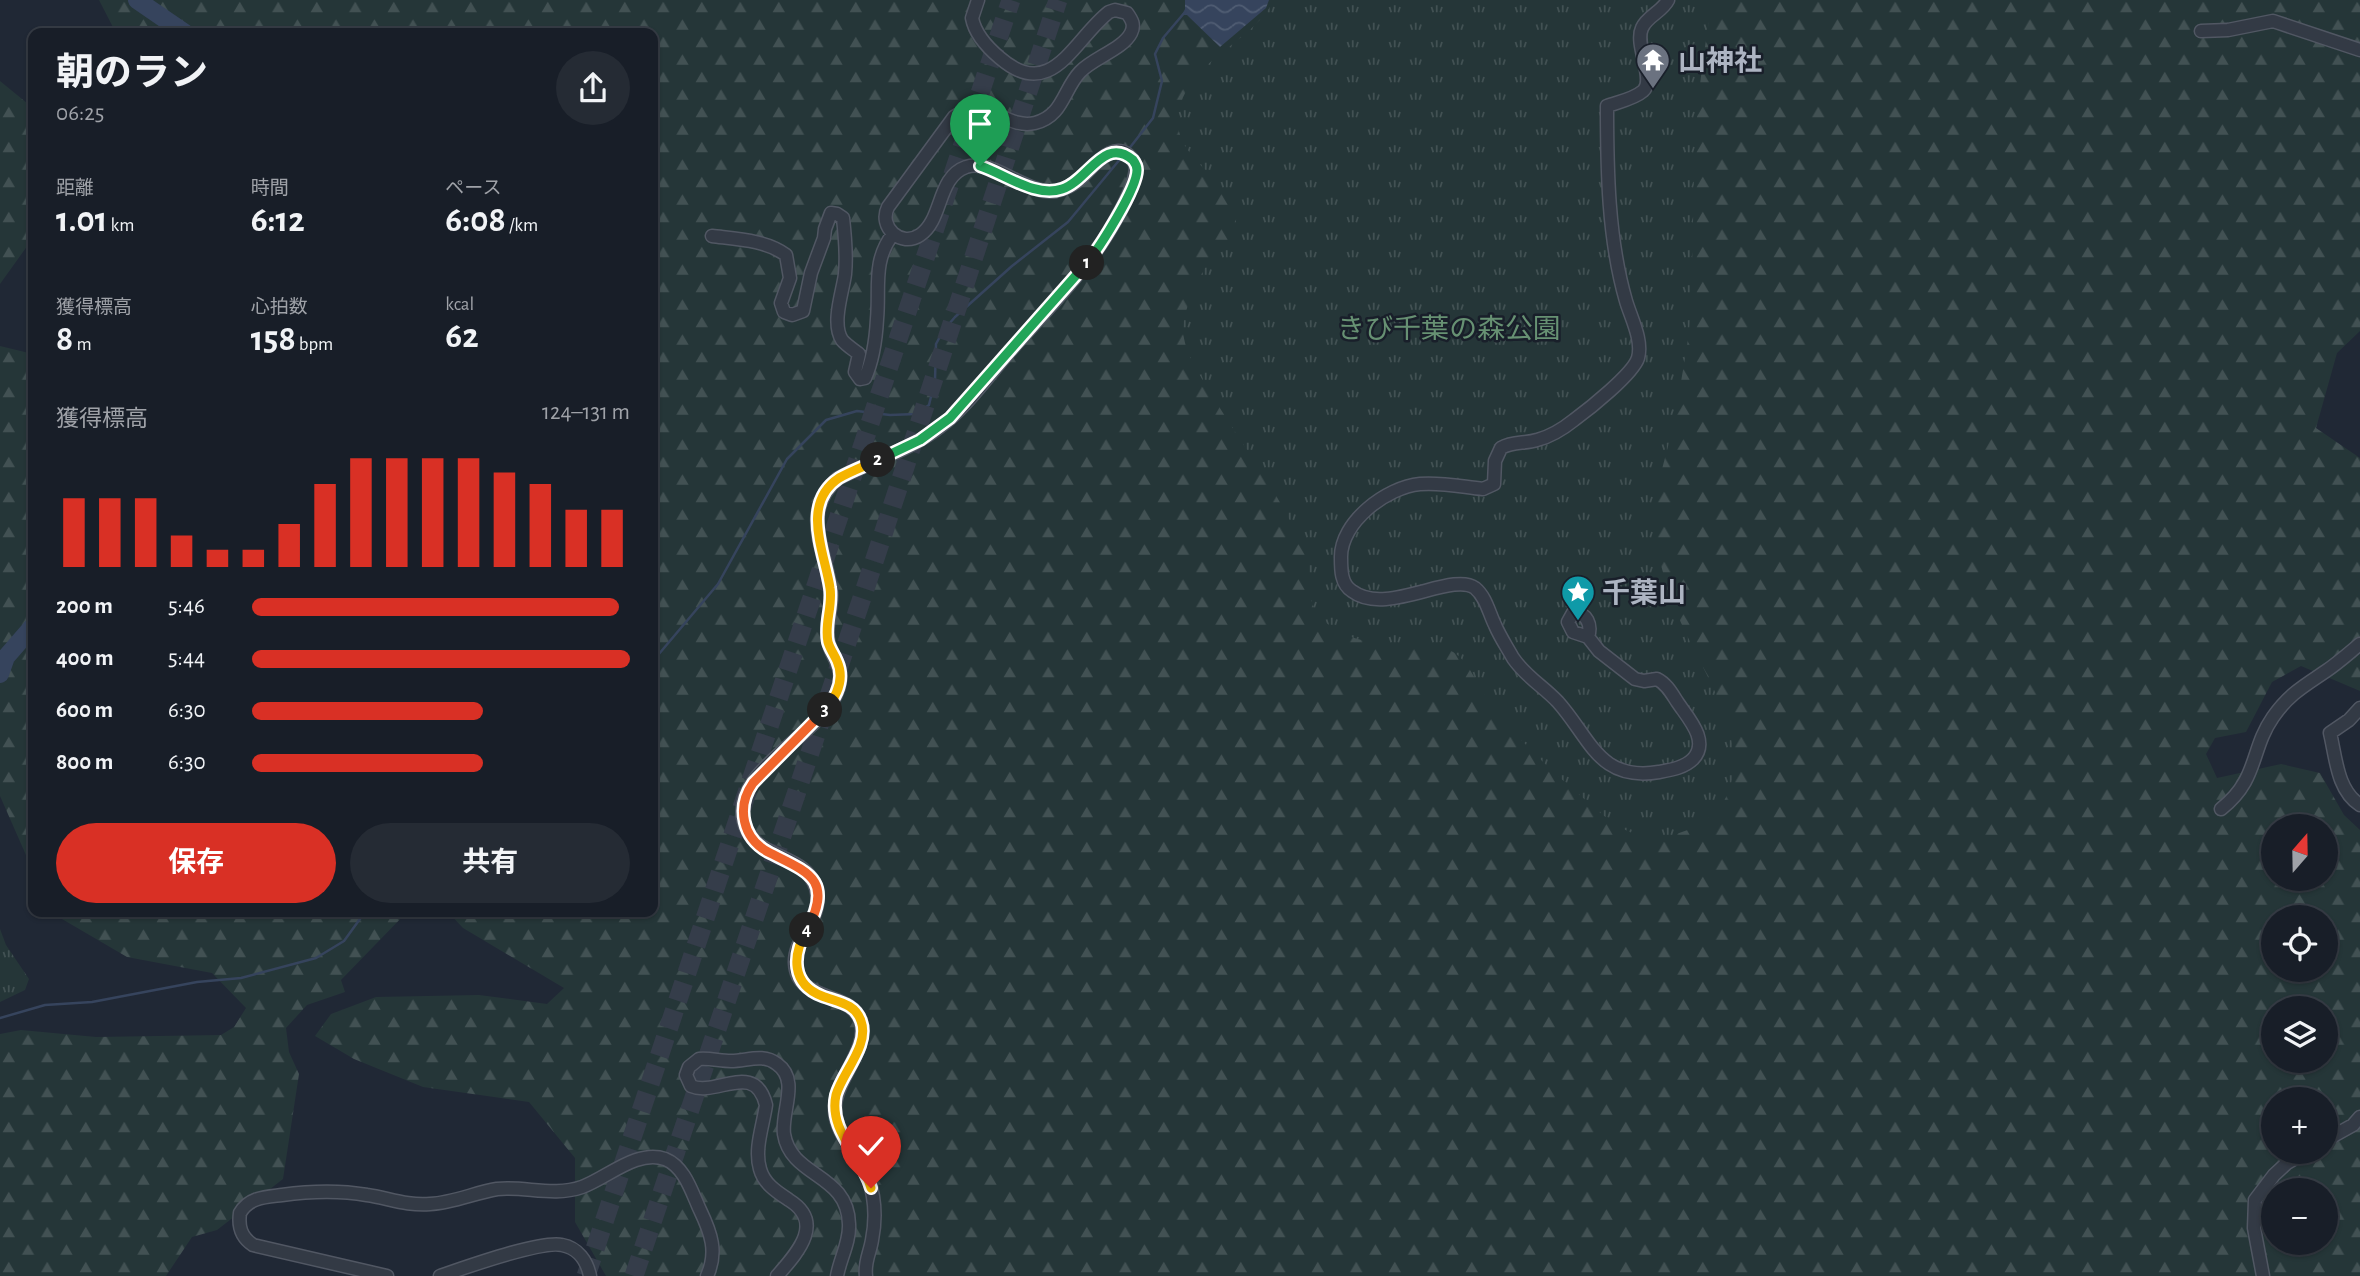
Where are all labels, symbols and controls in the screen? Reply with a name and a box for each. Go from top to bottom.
temple icon: 山神社 [1634,41,1672,90]
place label: 山神社 [1678,46,1762,76]
button: share [556,51,630,125]
text: 朝のラン [56,55,208,93]
pin [950,94,1010,166]
text: 06:25 [56,102,104,125]
icon: arrive [961,105,999,143]
text: 距離 [56,179,94,198]
text: 時間 [251,179,289,198]
text: ペース [445,179,501,198]
text: 1.01 [56,203,107,238]
text: 6:12 [251,203,305,238]
text: 6:08 [445,203,506,238]
text: km [107,216,134,235]
text: /km [506,216,538,235]
pin: 1 [1070,246,1104,280]
text: 1 [1083,253,1090,272]
text: kcal [445,295,474,314]
text: 獲得標高 [56,298,132,317]
text: 心拍数 [251,298,308,317]
park label: きび千葉の森公園 [1337,314,1561,344]
text: 62 [445,319,479,354]
text: 8 [56,322,73,357]
text: 158 [251,322,296,357]
text: m [73,335,92,354]
text: bpm [296,335,333,354]
text: 124–131 m [542,401,630,424]
text: 獲得標高 [56,408,148,431]
pin: 2 [860,442,896,477]
text: 2 [873,450,882,469]
place icon: 千葉山 [1559,573,1597,622]
place label: 千葉山 [1602,578,1686,608]
text: 200 m [56,595,113,618]
text: 5:46 [168,595,205,618]
text: 400 m [56,647,114,670]
text: 5:44 [168,647,205,670]
pin: 3 [808,692,842,728]
text: 600 m [56,699,113,722]
text: 6:30 [168,699,206,722]
text: 3 [820,700,829,719]
text: 800 m [56,751,113,774]
text: 6:30 [168,751,206,774]
north arrow [2261,814,2338,891]
map controls [2261,814,2338,1255]
button: 保存 [56,823,336,903]
button: 共有 [350,823,630,903]
button: locate [2261,905,2338,982]
pin: 4 [790,912,824,948]
text: 4 [802,920,811,939]
button: layers [2261,996,2338,1073]
button: + [2261,1087,2338,1164]
pin [841,1116,901,1188]
icon: check [852,1127,890,1165]
button: − [2261,1178,2338,1255]

